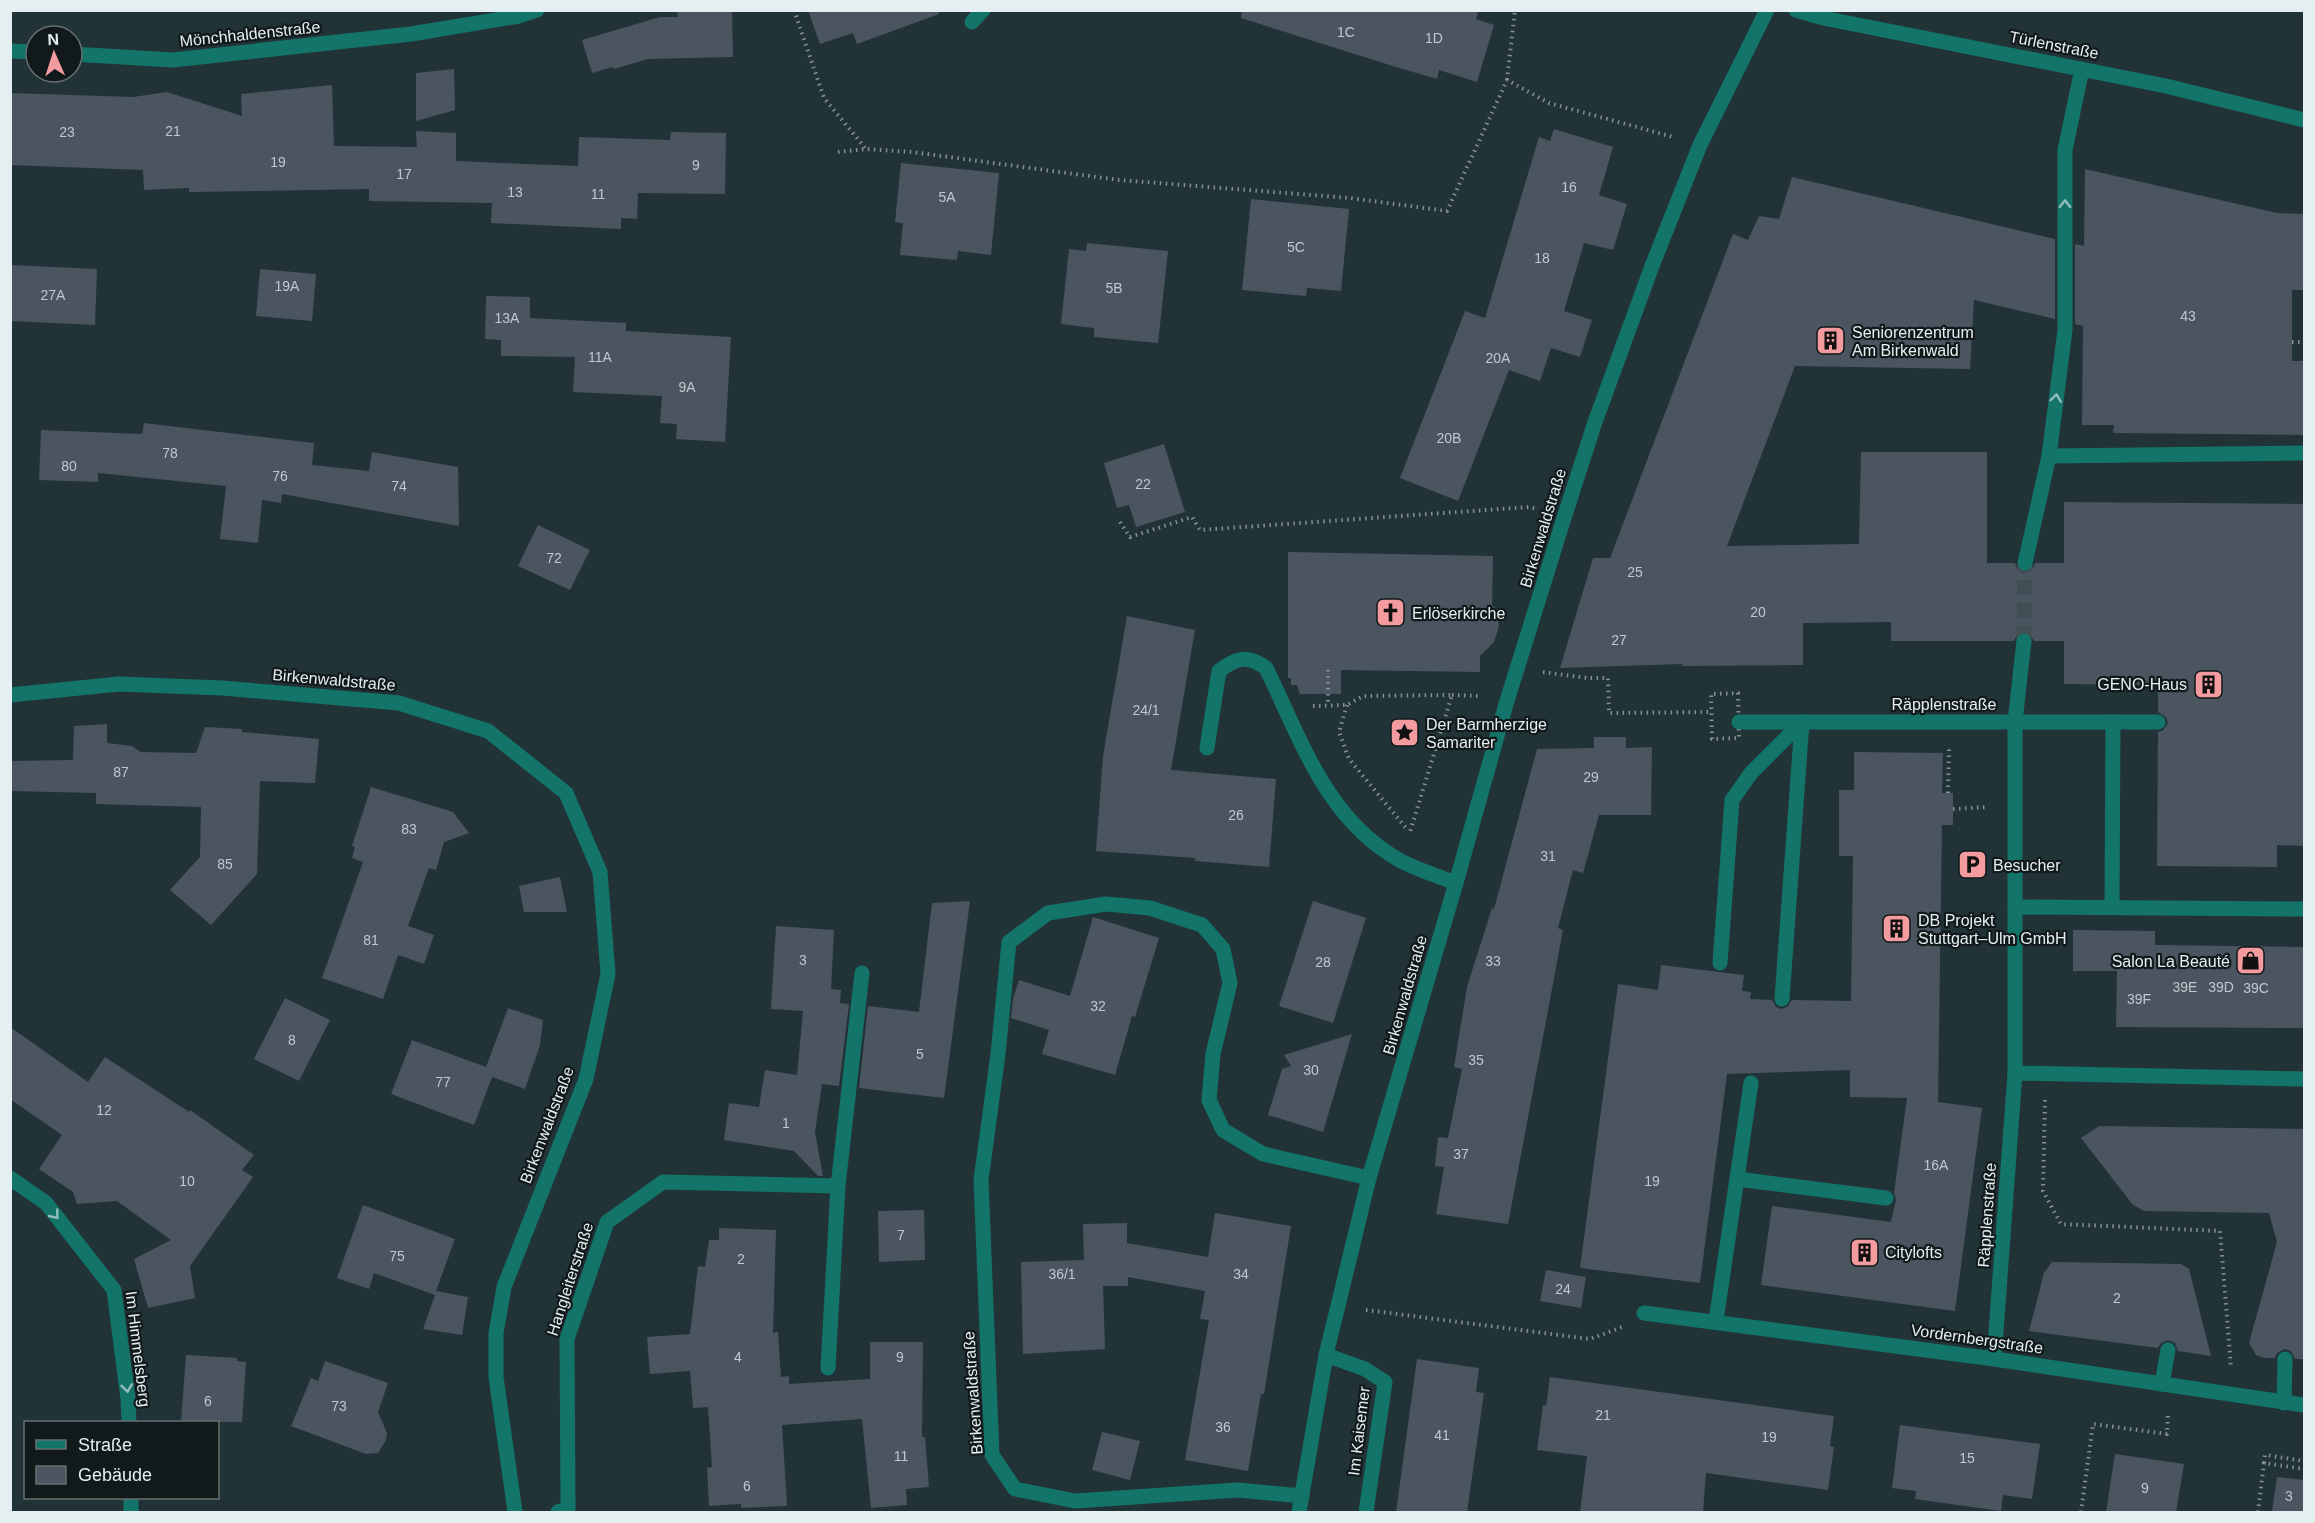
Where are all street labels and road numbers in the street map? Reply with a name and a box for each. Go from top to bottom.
street label: Mönchhaldenstraße [179,18,321,50]
street label: Türlenstraße [2008,28,2100,62]
street label: Birkenwaldstraße [1517,466,1569,590]
street label: Birkenwaldstraße [272,666,396,694]
street label: Räpplenstraße [1892,696,1997,713]
street label: Birkenwaldstraße [1380,933,1430,1057]
street label: Birkenwaldstraße [517,1064,577,1186]
street label: Räpplenstraße [1975,1162,1999,1268]
street label: Hangleiterstraße [544,1220,596,1338]
street label: Im Himmelsberg [122,1290,154,1408]
street label: Vordernbergstraße [1910,1321,2044,1357]
street label: Birkenwaldstraße [960,1331,986,1455]
street label: Im Kaisemer [1345,1385,1373,1477]

